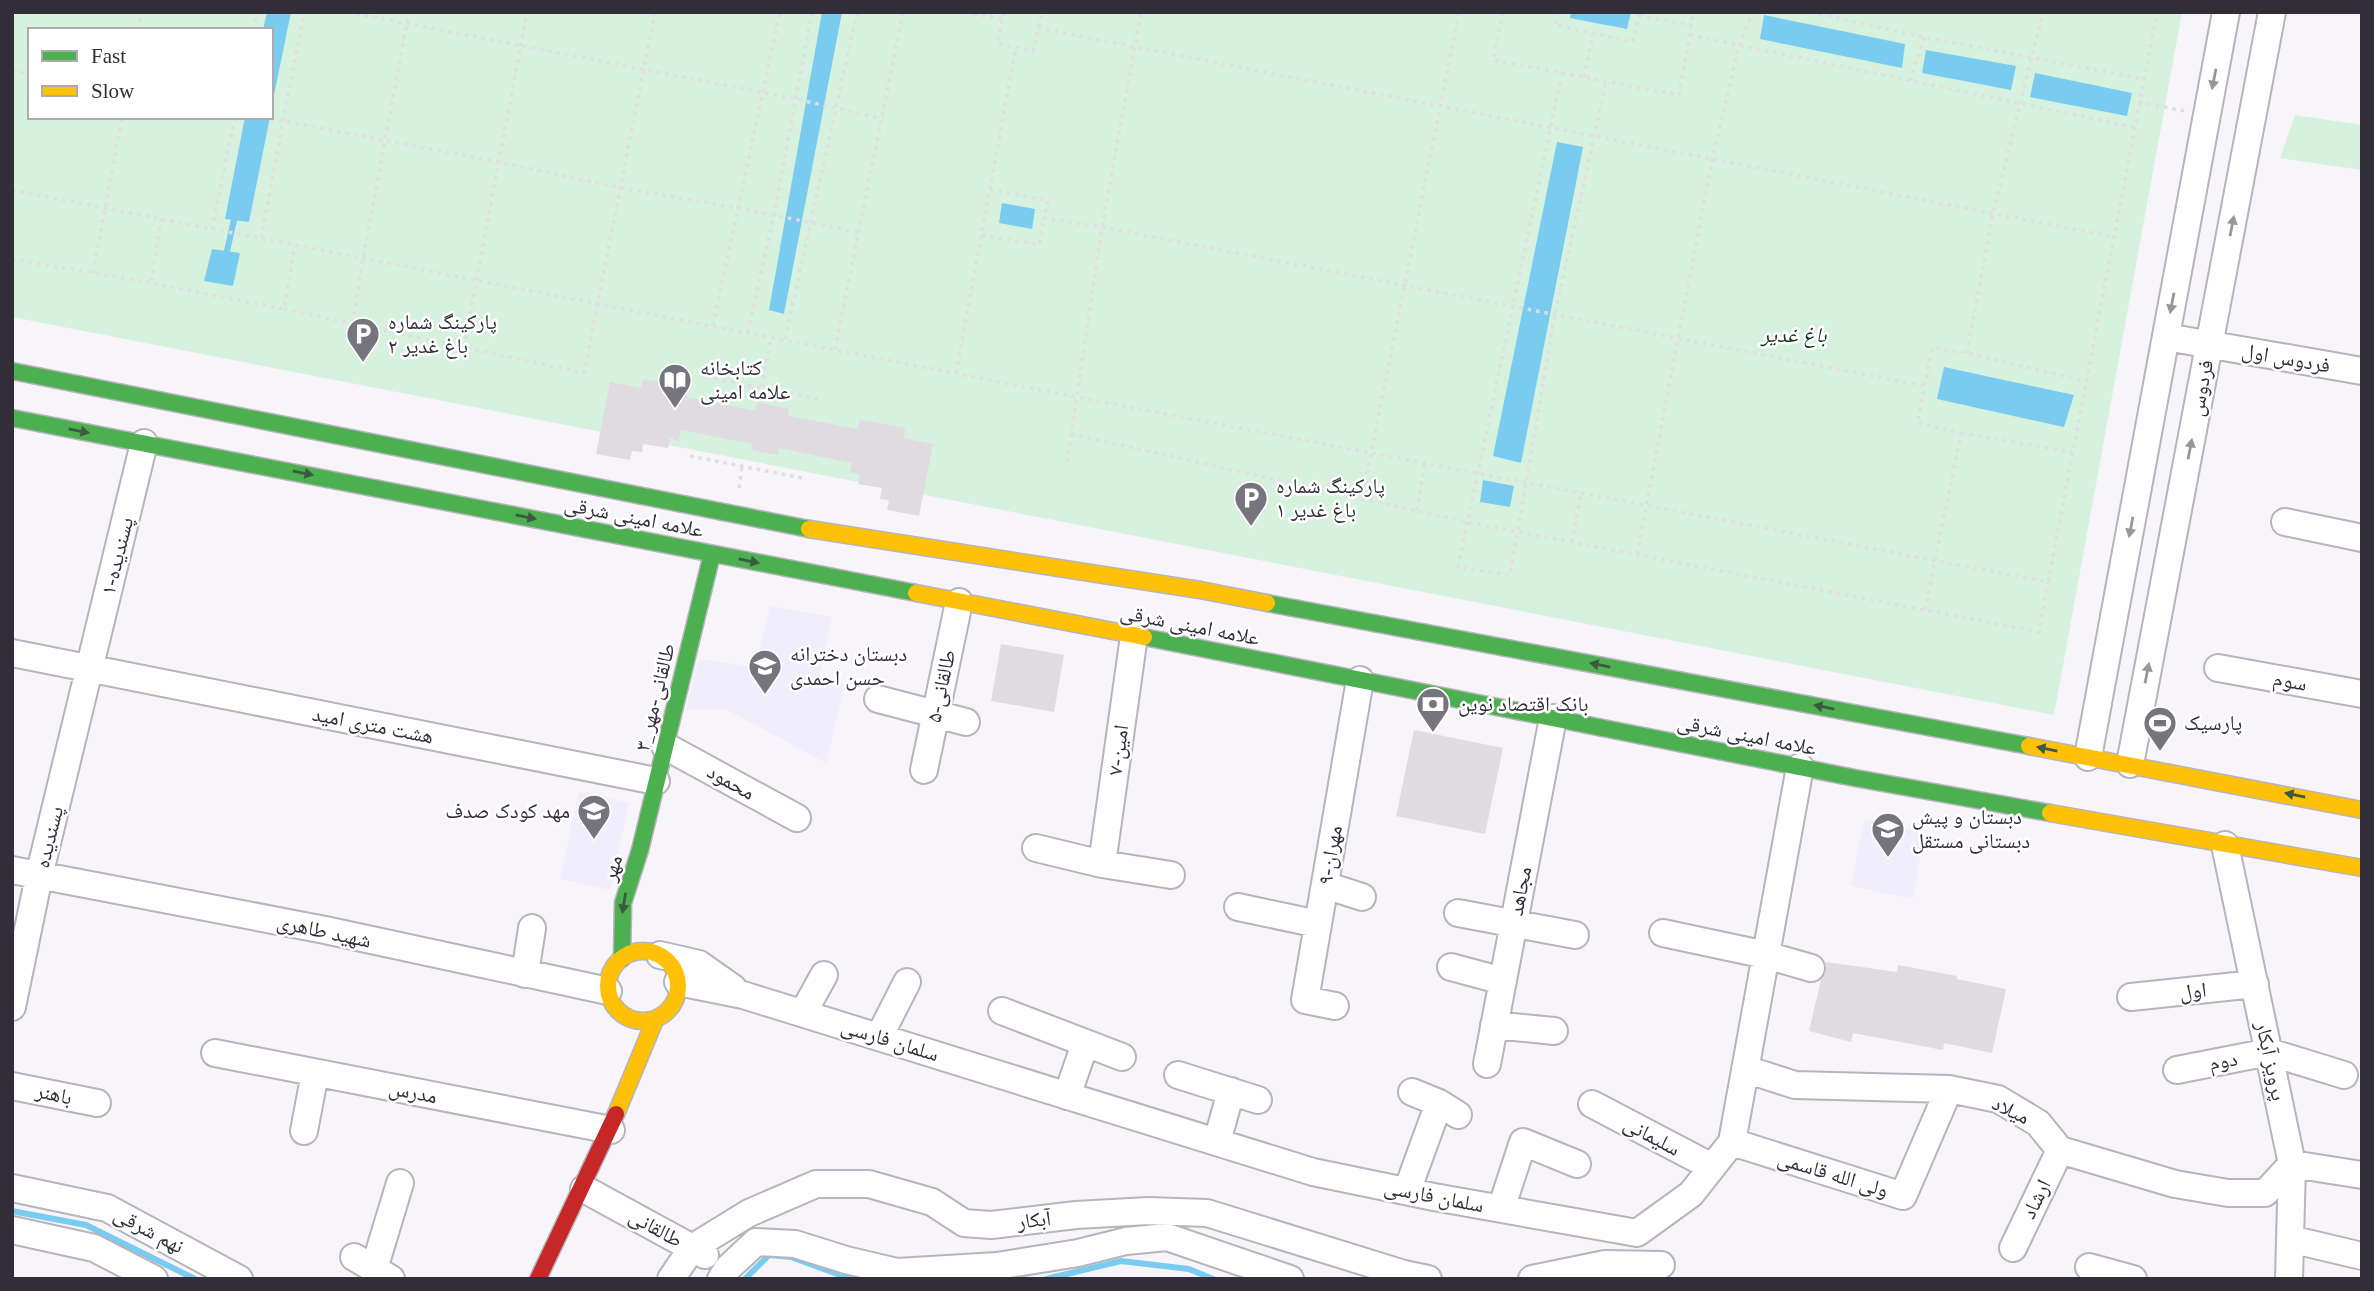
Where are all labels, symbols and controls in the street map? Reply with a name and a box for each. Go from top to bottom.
legend [28,28,273,119]
text: Fast [91,44,126,68]
one-way arrow [2208,68,2219,90]
text: Slow [91,79,135,103]
one-way arrow [2226,215,2237,237]
one-way arrow [2166,292,2177,314]
place label: پارکینگ شماره ۲ باغ غدیر [388,310,497,359]
parking icon: پارکینگ شماره ۲ باغ غدیر [344,315,382,364]
park label: باغ غدیر [1759,323,1827,348]
street label: فردوس اول [2240,338,2332,379]
place label: کتابخانه علامه امینی [700,356,791,405]
street label: فردوس [2184,358,2219,419]
library icon: کتابخانه علامه امینی [656,361,694,410]
one-way arrow [68,426,90,437]
one-way arrow [2184,438,2195,460]
one-way arrow [292,468,314,479]
place label: پارکینگ شماره ۱ باغ غدیر [1276,474,1385,523]
parking icon: پارکینگ شماره ۱ باغ غدیر [1232,479,1270,528]
street label: علامه امینی شرقی [562,492,706,543]
one-way arrow [515,512,537,523]
street label: ۱-پسندیده [96,515,138,597]
one-way arrow [2125,516,2136,538]
one-way arrow [738,556,760,567]
street label: علامه امینی شرقی [1118,600,1262,651]
street label: ۳_طالقانی-مهر [630,641,681,754]
place label: دبستان دخترانه حسن احمدی [790,642,907,691]
school or university icon: دبستان دخترانه حسن احمدی [746,647,784,696]
street label: ۵-طالقانی [922,647,961,725]
one-way arrow [1589,660,1611,671]
one-way arrow [2142,662,2153,684]
street label: سوم [2271,666,2309,698]
bank icon: بانک اقتصاد نوین [1414,685,1452,734]
place label: بانک اقتصاد نوین [1458,692,1588,717]
street label: هشت متری امید [310,701,436,749]
one-way arrow [1813,701,1835,712]
sports icon: پارسیک [2141,704,2179,753]
street label: علامه امینی شرقی [1675,710,1819,761]
place label: پارسیک [2184,711,2242,735]
street label: ۷-امین [1103,723,1134,777]
one-way arrow [2036,743,2058,754]
street label: محمود [703,759,759,805]
one-way arrow [2284,790,2306,801]
school or university icon: مهد کودک صدف [575,792,613,841]
place label: مهد کودک صدف [445,799,570,823]
street label: پسندیده [30,804,68,870]
place label: دبستان و پیش دبستانی مستقل [1912,805,2030,854]
school or university icon: دبستان و پیش دبستانی مستقل [1869,810,1907,859]
street label: ۹-مهران [1313,823,1347,887]
street label: مهر [596,852,627,885]
street label: مجاهد [1503,864,1537,918]
one-way arrow [618,893,629,915]
street label: شهید طاهری [275,909,373,953]
street label: اول [2178,978,2208,1004]
street label: سلمان فارسی [838,1014,942,1067]
street label: پرویز آبکار [2251,1018,2291,1103]
street label: دوم [2207,1046,2240,1077]
street label: مدرس [387,1076,439,1109]
street label: باهنر [33,1078,74,1110]
street label: میلاد [1988,1091,2034,1129]
street label: سلیمانی [1619,1111,1684,1162]
street label: ولی الله قاسمی [1775,1146,1891,1203]
street label: سلمان فارسی [1382,1175,1486,1218]
street label: ارشاد [2016,1175,2056,1223]
street label: نهم شرقی [109,1202,188,1260]
street label: طالقانی [625,1204,687,1253]
street label: آبکار [1015,1206,1053,1234]

